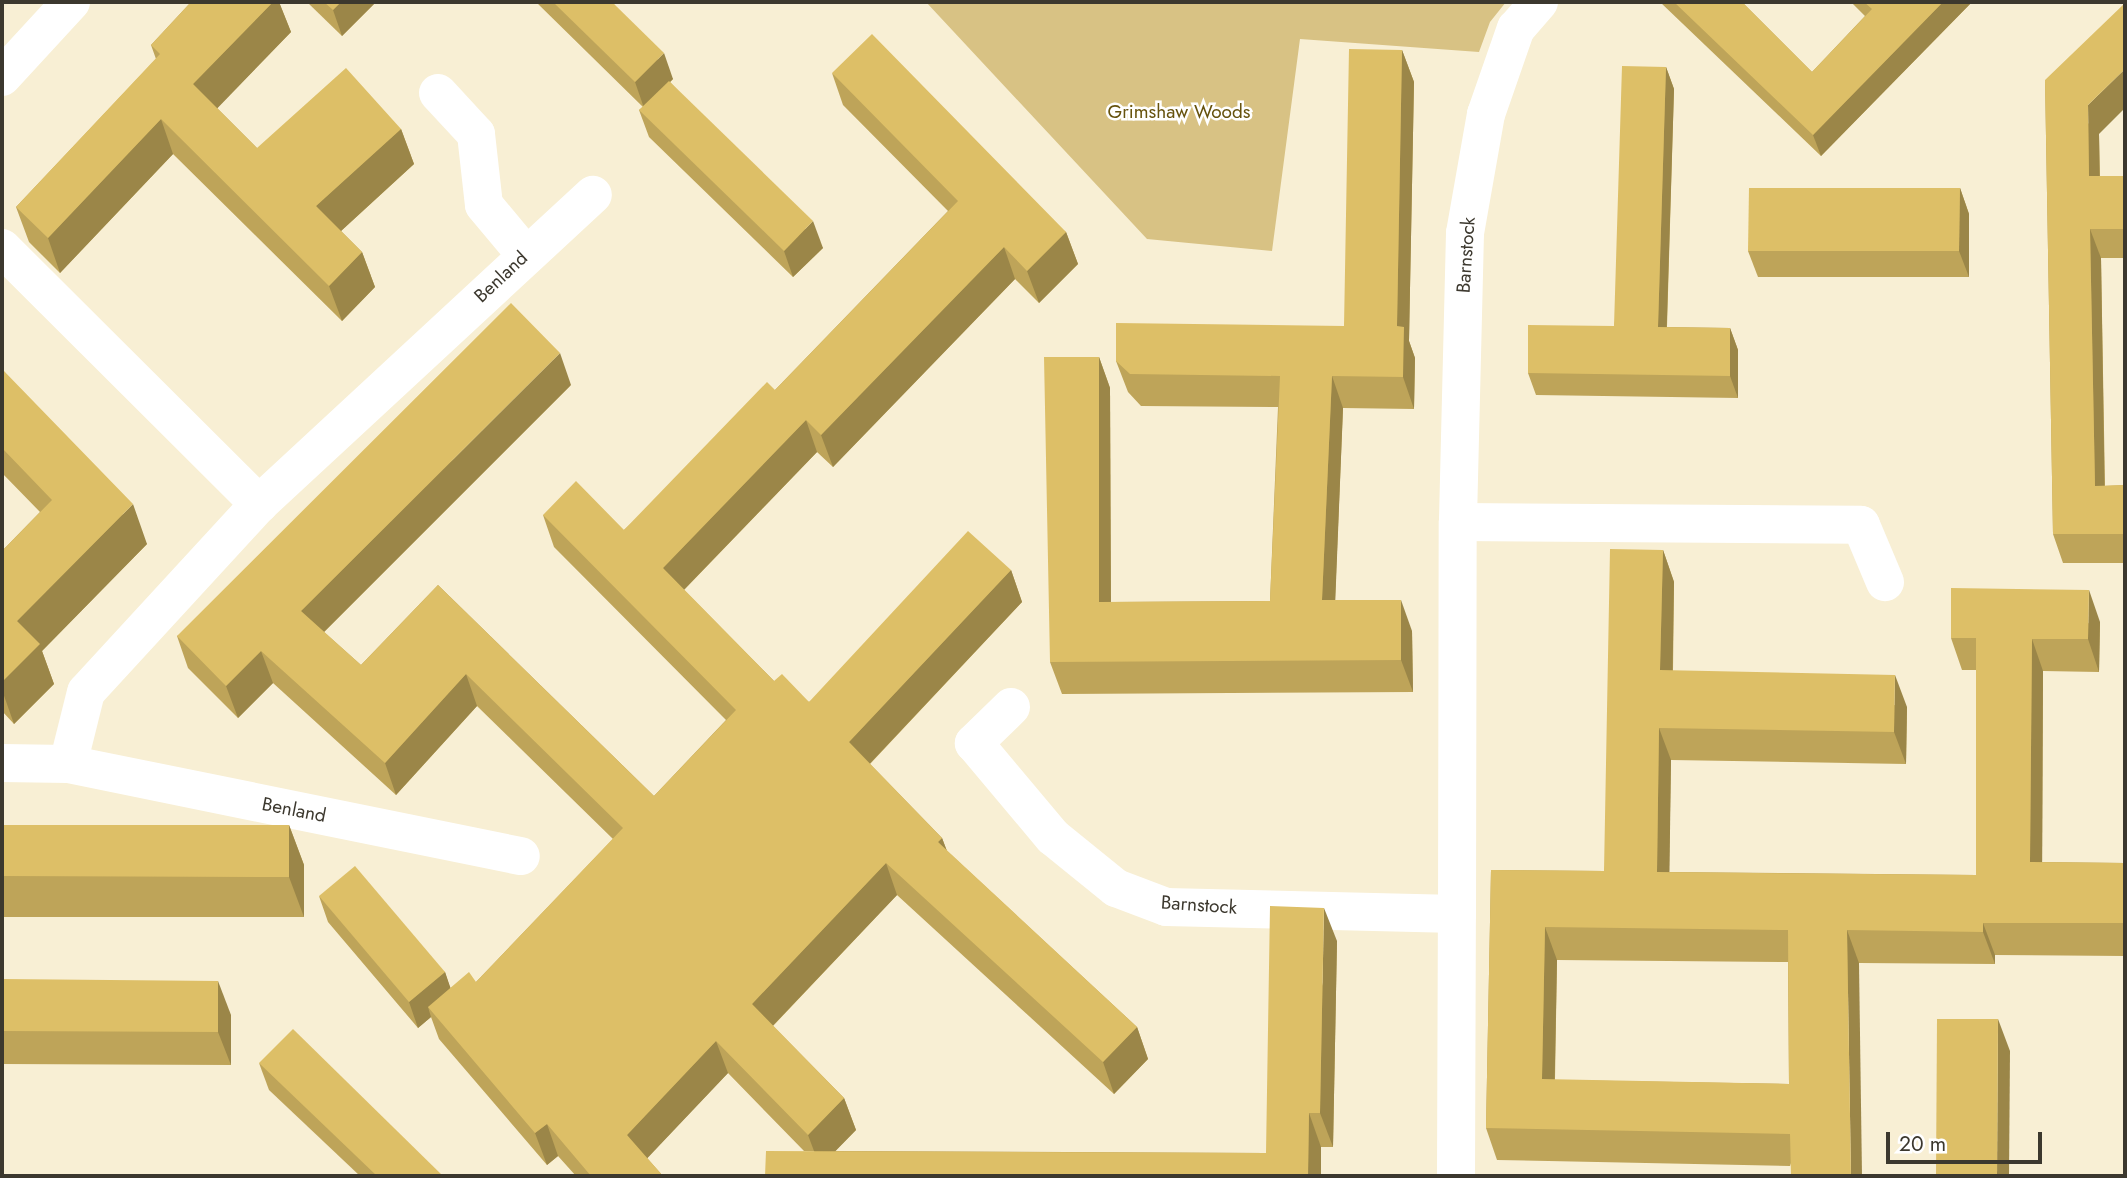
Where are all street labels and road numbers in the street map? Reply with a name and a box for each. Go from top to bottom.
street label: Barnstock [1452,216,1480,294]
street label: Benland [470,247,532,307]
street label: Benland [260,793,328,827]
street label: Barnstock [1160,891,1238,919]

